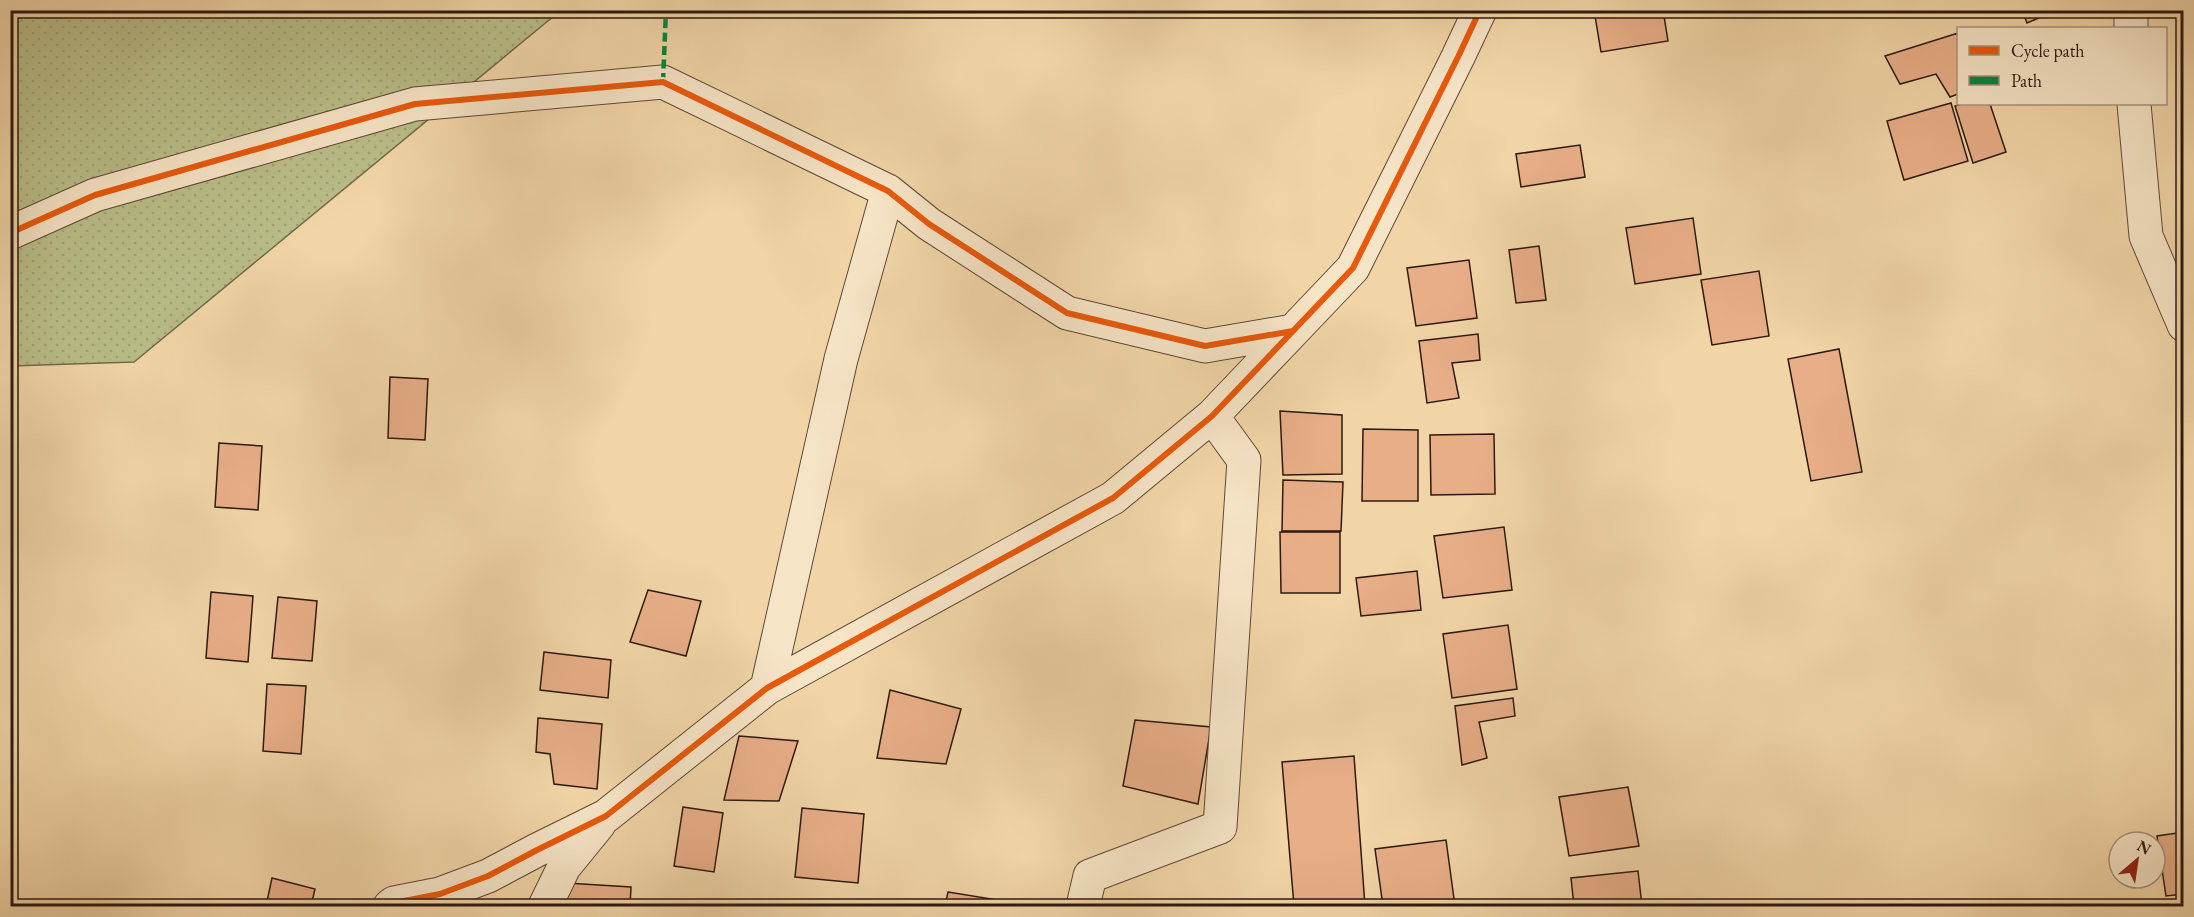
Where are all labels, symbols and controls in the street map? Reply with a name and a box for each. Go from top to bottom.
legend [1957,27,2167,105]
text: Cycle path [2011,39,2085,62]
text: Path [2011,69,2042,92]
north arrow [2107,830,2167,890]
text: N [2133,835,2155,860]

